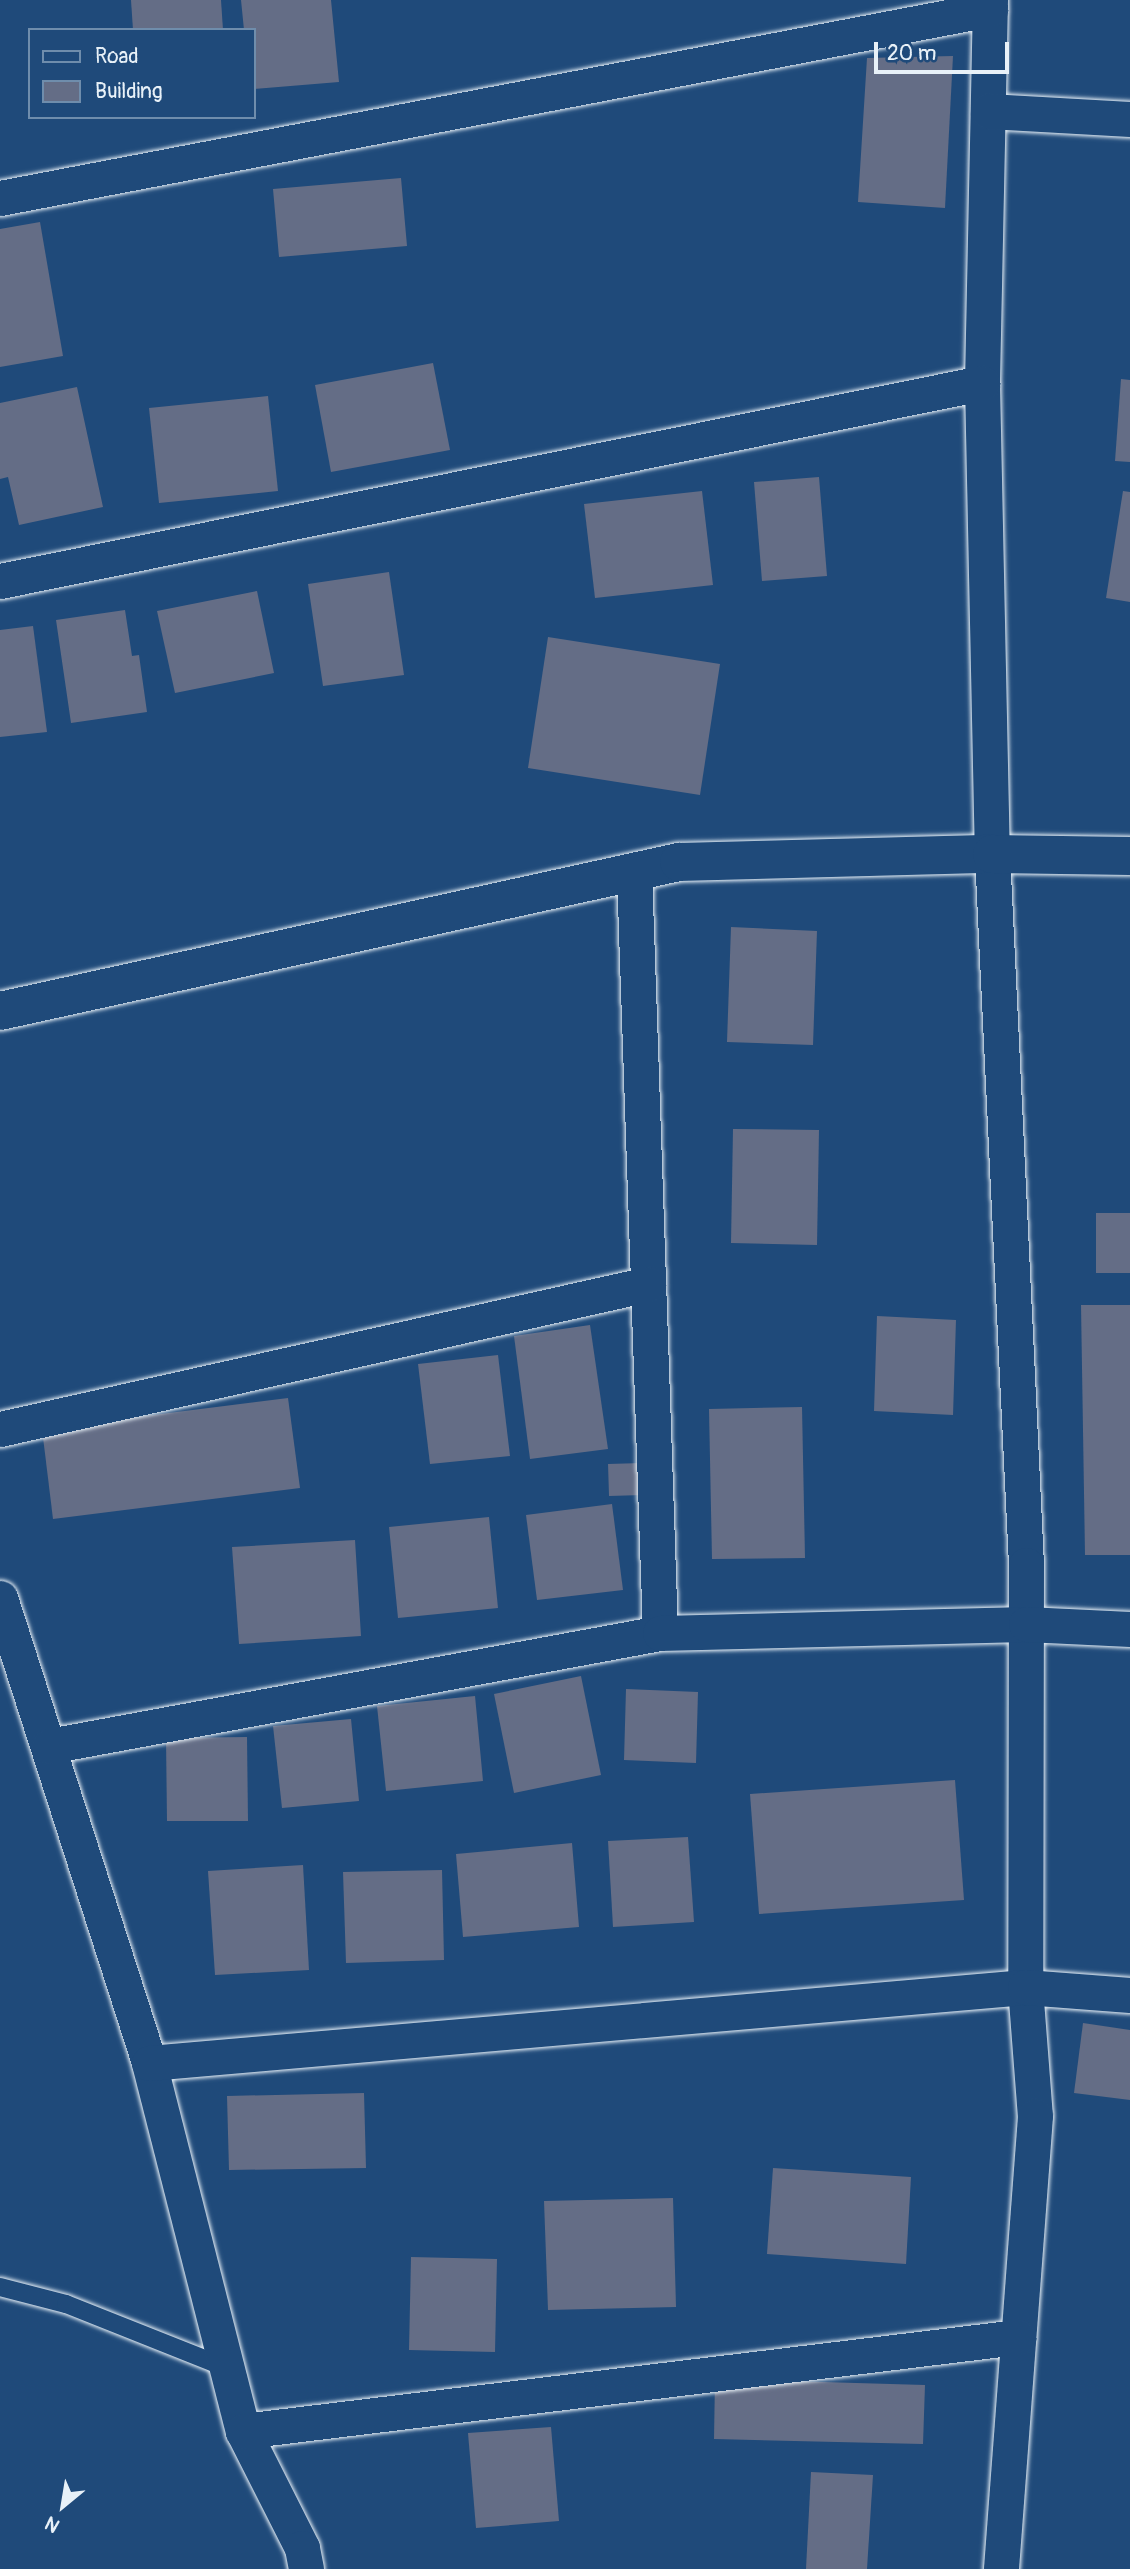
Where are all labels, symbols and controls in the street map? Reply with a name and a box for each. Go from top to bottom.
legend [28,28,256,119]
scale bar [878,28,1013,72]
text: 20 m [887,40,936,67]
text: Road [95,43,139,70]
text: Building [95,78,162,105]
north arrow [28,2471,98,2541]
text: N [41,2511,64,2538]

